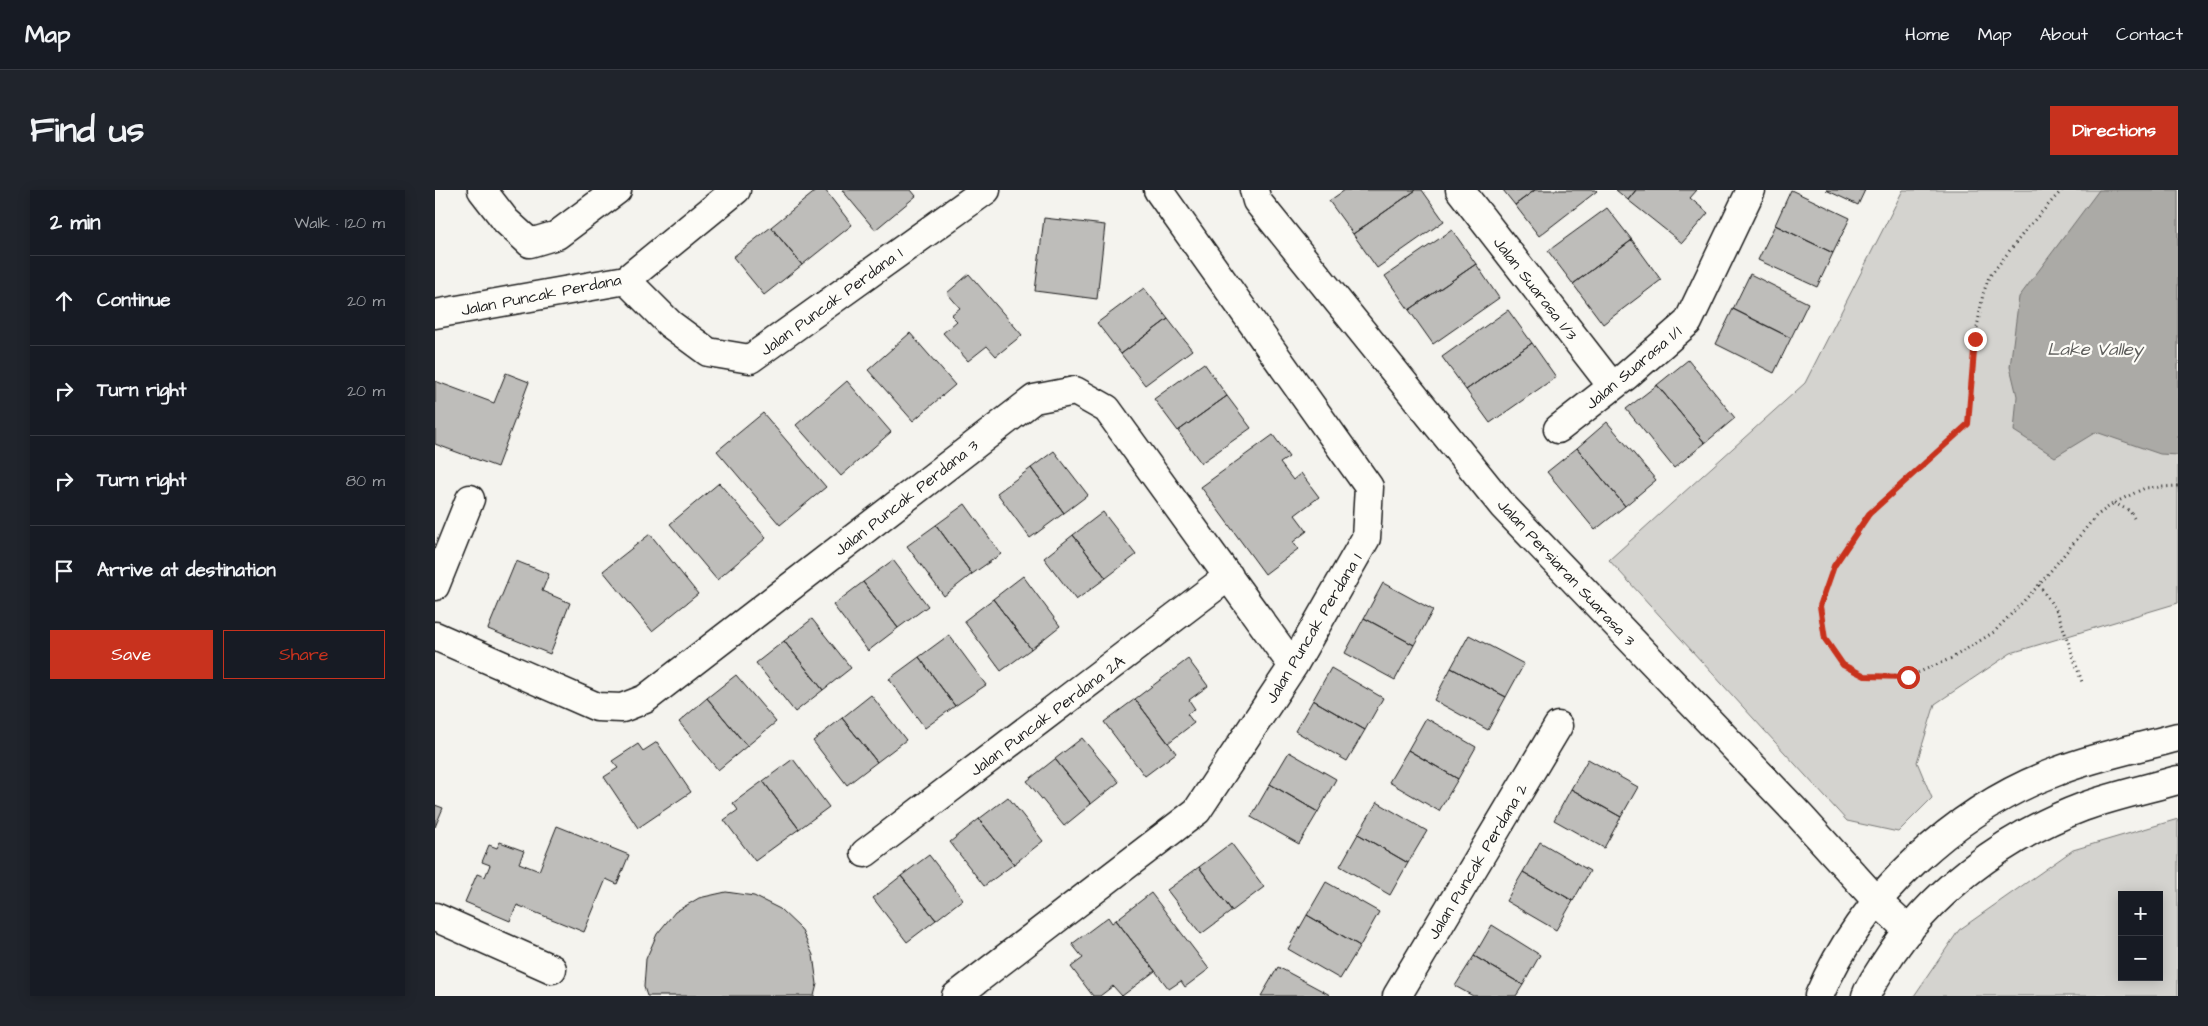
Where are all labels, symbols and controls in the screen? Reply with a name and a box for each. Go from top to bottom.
text: Map [25,18,70,52]
text: Home [1905,22,1950,47]
text: Map [1978,22,2012,47]
text: About [2040,22,2088,47]
text: Contact [2116,22,2183,47]
text: Find us [30,106,144,155]
button: Directions [2050,106,2178,155]
text: 2 min [50,208,100,237]
text: Walk · 120 m [294,212,385,234]
street label: Jalan Suarasa 1/3 [1488,233,1582,345]
street label: Jalan Puncak Perdana 1 [756,243,907,361]
street label: Jalan Puncak Perdana [459,269,623,321]
icon: ahead [50,287,78,315]
text: Continue [97,287,171,314]
text: 20 m [347,290,385,312]
street label: Jalan Suarasa 1/1 [1581,321,1686,414]
route end [1964,328,1987,351]
water label: Lake Valley [2047,337,2145,363]
icon: right [50,377,78,405]
text: Turn right [97,377,186,404]
text: 20 m [347,380,385,402]
street label: Jalan Puncak Perdana 3 [830,435,983,561]
icon: right [50,467,78,495]
text: Turn right [97,467,186,494]
text: 80 m [346,470,385,492]
street label: Jalan Persiaran Suarasa 3 [1492,494,1640,651]
street label: Jalan Puncak Perdana 1 [1260,550,1367,708]
icon: arrive [50,557,78,585]
text: Arrive at destination [97,557,276,584]
button: Save [50,630,213,679]
button: Share [223,630,385,679]
street label: Jalan Puncak Perdana 2A [966,650,1129,781]
route start [1897,666,1920,689]
street label: Jalan Puncak Perdana 2 [1423,779,1533,944]
map controls [2118,891,2163,981]
button: + [2118,891,2163,936]
button: − [2118,936,2163,981]

